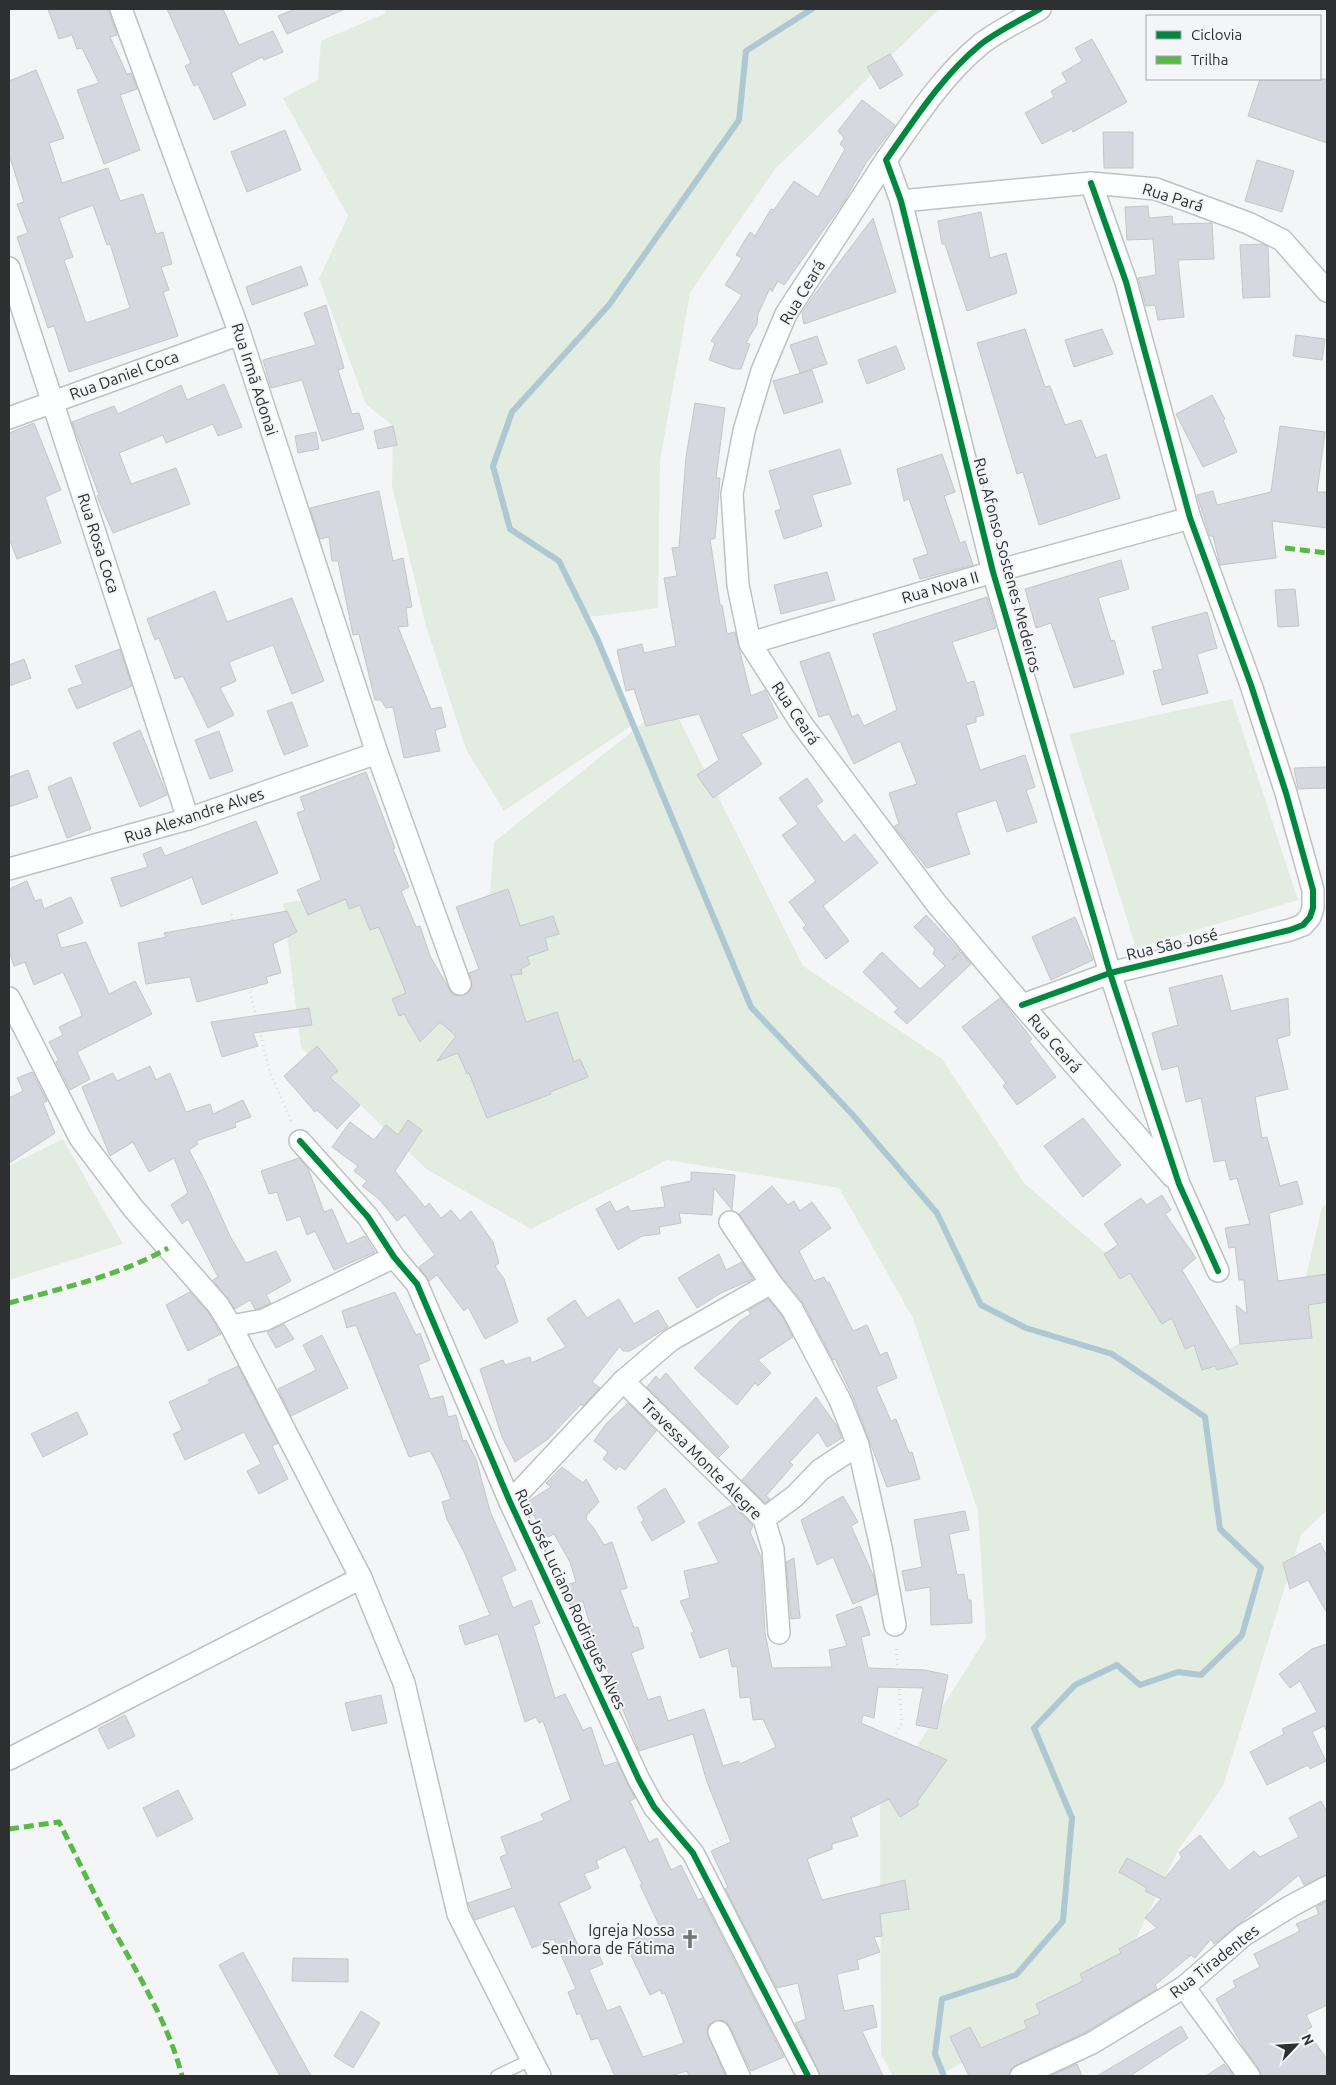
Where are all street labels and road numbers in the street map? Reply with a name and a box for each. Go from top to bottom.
street label: Rua Pará [1140,179,1206,215]
street label: Rua Ceará [776,256,828,328]
street label: Rua Irmã Adonai [228,320,282,438]
street label: Rua Daniel Coca [67,347,181,403]
street label: Rua Afonso Sostenes Medeiros [971,456,1045,674]
street label: Rua Rosa Coca [74,491,124,595]
street label: Rua Nova II [899,567,981,607]
street label: Rua Ceará [768,678,824,748]
street label: Rua Alexandre Alves [122,784,266,846]
street label: Rua São José [1124,925,1220,963]
street label: Rua Ceará [1025,1010,1085,1076]
street label: Travessa Monte Alegre [638,1395,766,1523]
street label: Rua José Luciano Rodrigues Alves [512,1486,630,1712]
street label: Rua Tiradentes [1166,1921,1262,2001]

